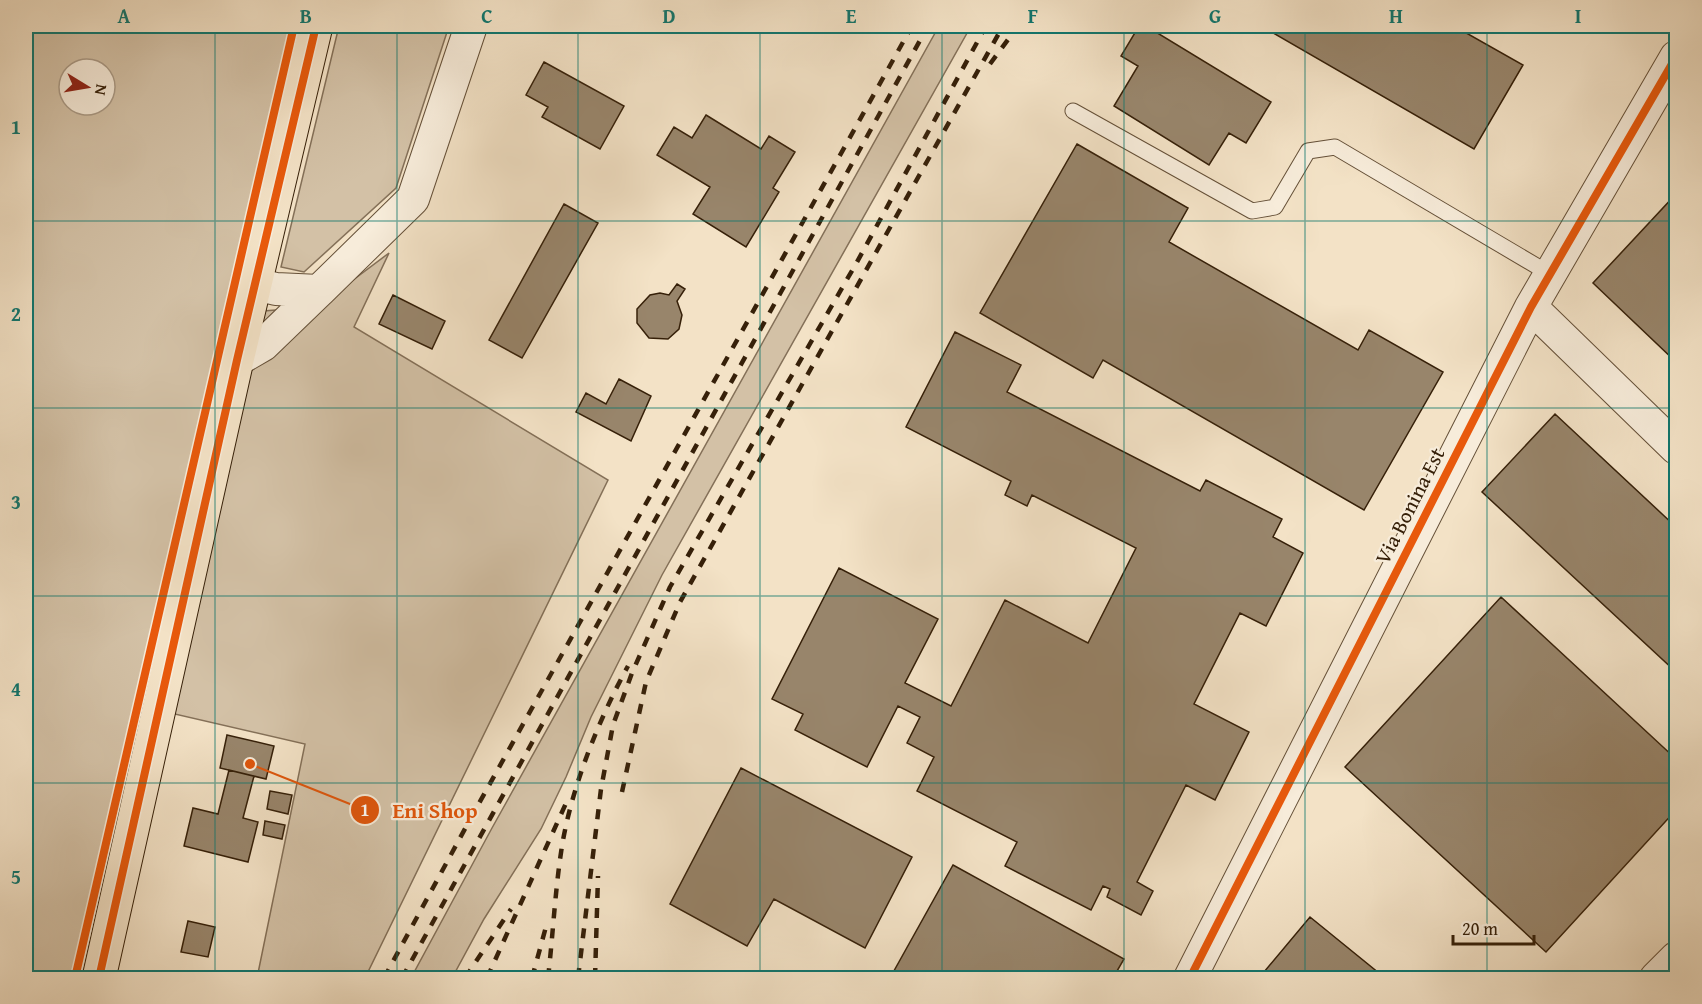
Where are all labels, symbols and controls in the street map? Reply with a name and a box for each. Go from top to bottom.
text: A [118,1,131,30]
text: B [300,1,312,30]
text: C [481,1,493,30]
text: D [662,1,676,30]
text: E [846,1,857,30]
text: F [1028,1,1038,30]
text: G [1209,1,1221,30]
text: H [1389,1,1403,30]
text: I [1575,1,1581,30]
north arrow [57,57,117,117]
text: N [89,82,115,98]
text: 1 [11,112,21,141]
text: 2 [11,299,21,328]
street label: Via Bonina Est [1367,442,1453,569]
text: 3 [11,487,21,516]
text: 4 [11,674,21,703]
callout: Eni Shop [350,790,489,830]
text: Eni Shop [392,794,478,826]
text: 1 [360,796,370,823]
text: 5 [11,862,21,891]
scale bar [1453,908,1534,946]
text: 20 m [1462,915,1498,942]

